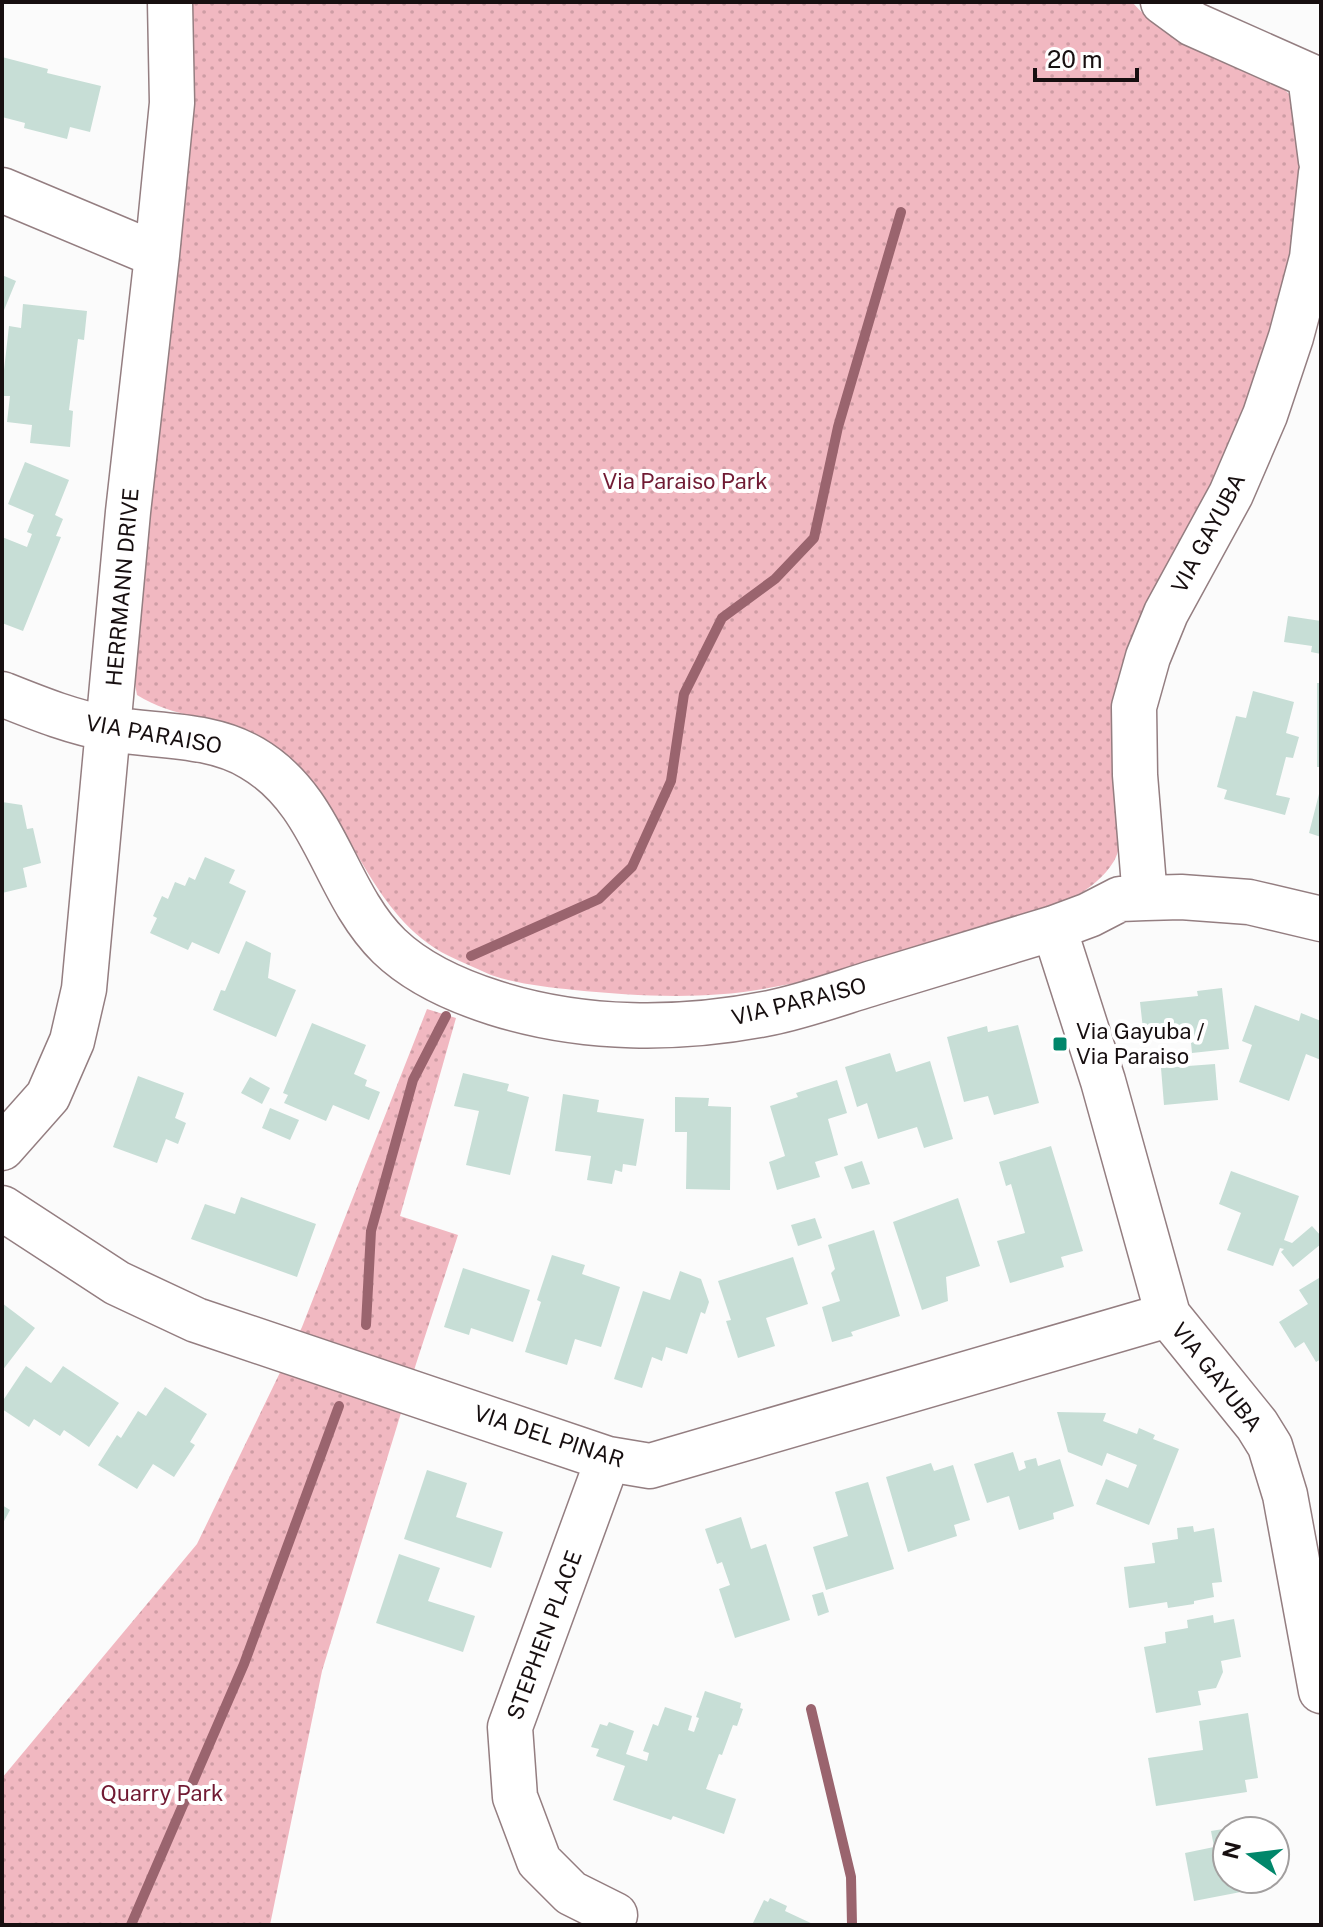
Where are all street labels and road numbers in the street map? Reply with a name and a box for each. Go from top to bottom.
street label: VIA GAYUBA [1166,469,1250,597]
street label: HERRMANN DRIVE [100,487,144,687]
street label: VIA PARAISO [84,709,224,759]
street label: VIA PARAISO [729,972,869,1030]
street label: VIA GAYUBA [1166,1317,1268,1437]
street label: VIA DEL PINAR [471,1399,627,1473]
street label: STEPHEN PLACE [501,1547,587,1723]

